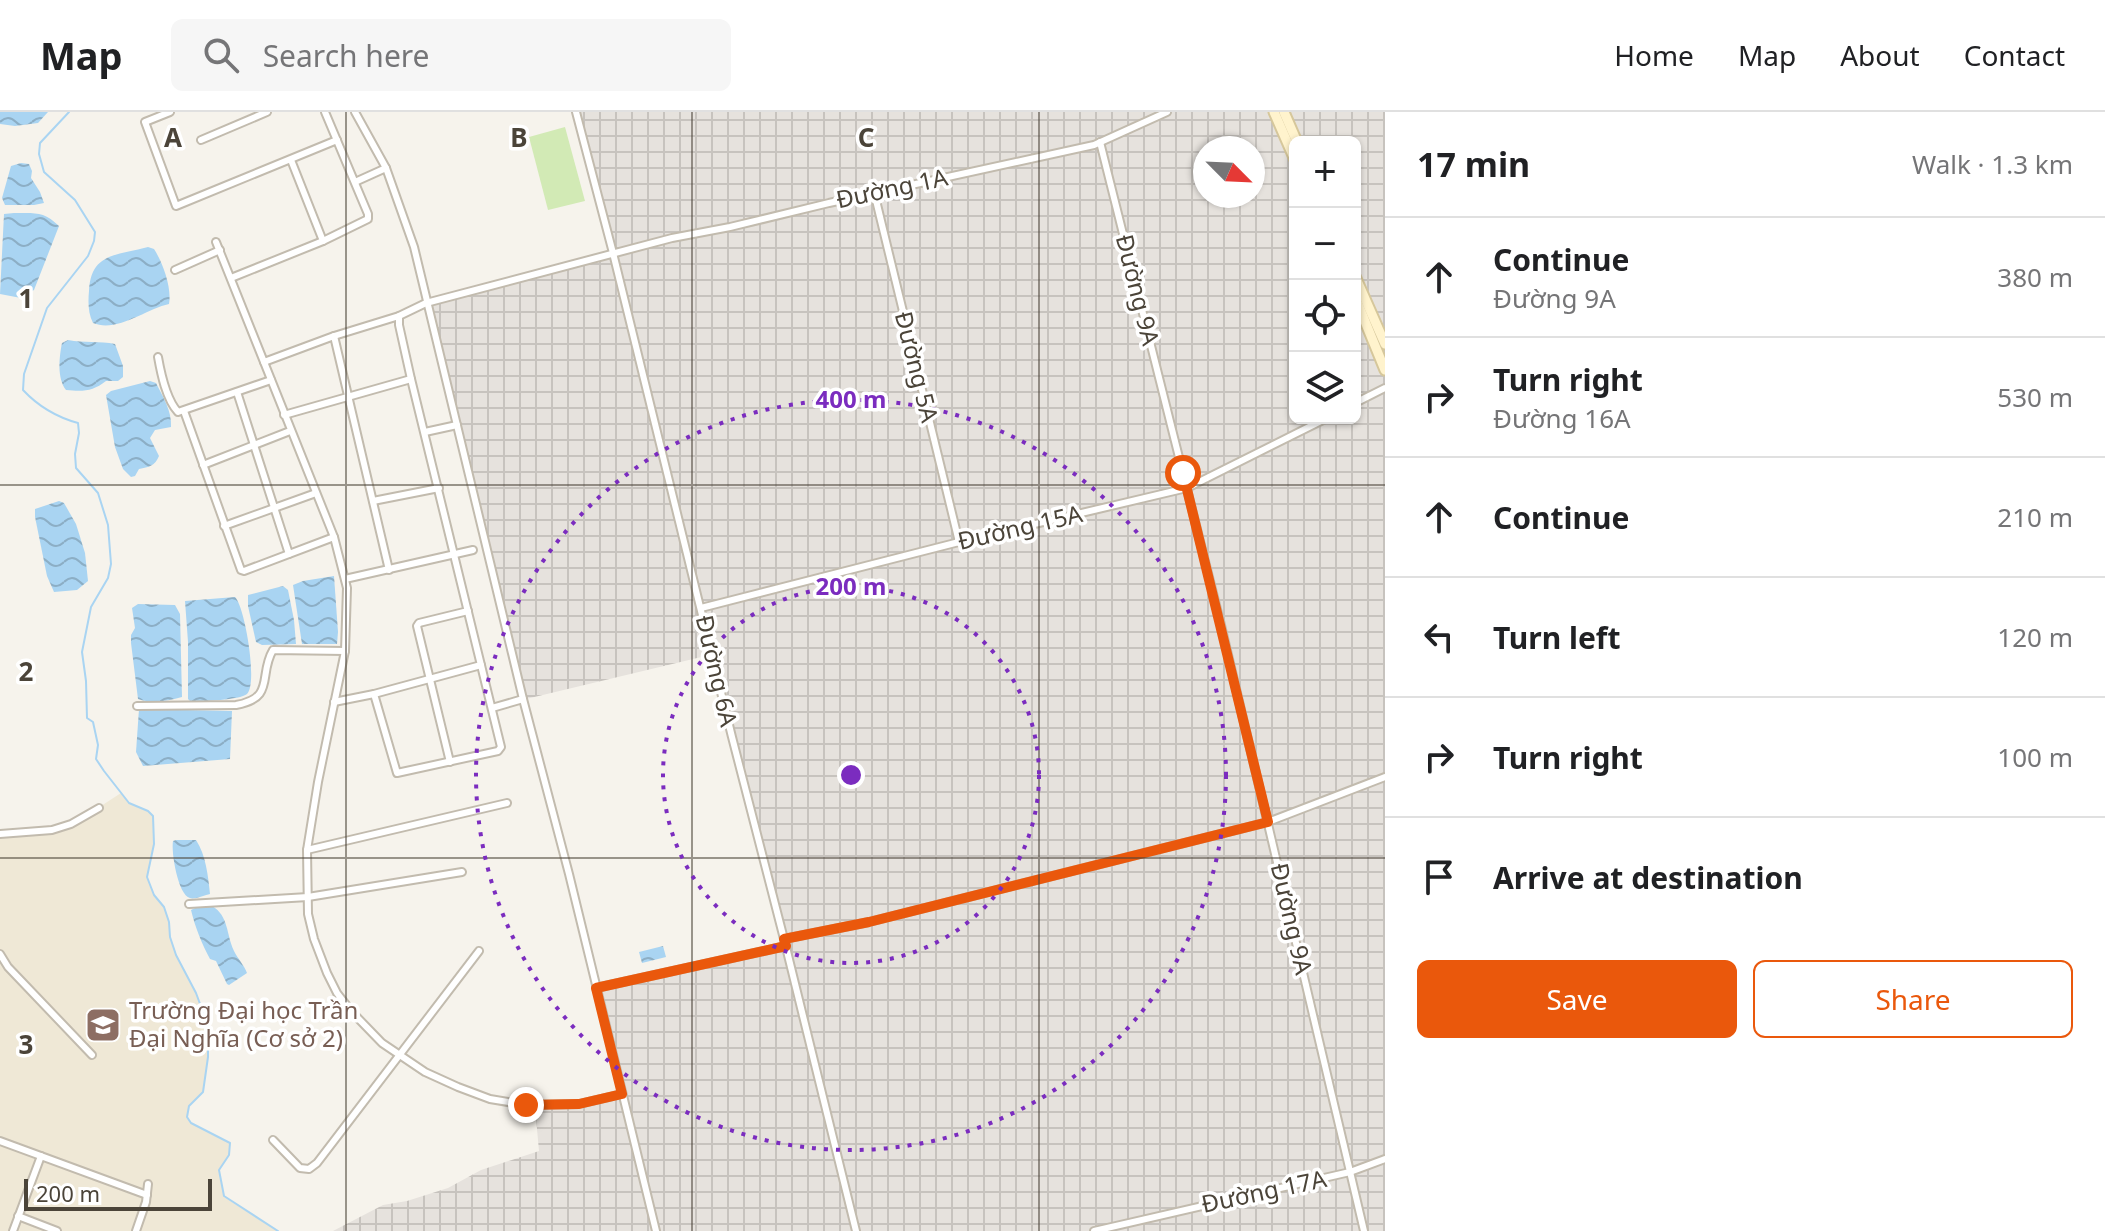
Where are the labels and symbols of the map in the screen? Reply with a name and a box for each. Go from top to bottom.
text: A [164,119,182,155]
text: B [510,119,528,155]
text: C [858,119,874,155]
north arrow [1193,136,1265,208]
street label: Đường 1A [833,159,951,215]
street label: Đường 9A [1109,231,1168,349]
text: 1 [19,280,33,316]
street label: Đường 5A [888,308,947,426]
text: 400 m [816,382,886,415]
route start [1165,455,1201,491]
street label: Đường 15A [954,496,1086,557]
text: 200 m [816,569,886,602]
street label: Đường 6A [689,612,746,730]
text: 2 [19,653,34,689]
centre of rings [837,761,865,789]
street label: Đường 9A [1264,860,1321,978]
place label: Trường Đại học Trần Đại Nghĩa (Cơ sở 2) [129,993,358,1054]
school or university icon: Trường Đại học Trần Đại Nghĩa (Cơ sở 2) [84,1006,122,1044]
text: 3 [19,1026,33,1062]
route end [508,1087,544,1123]
street label: Đường 17A [1198,1161,1330,1220]
scale bar [24,1175,212,1211]

